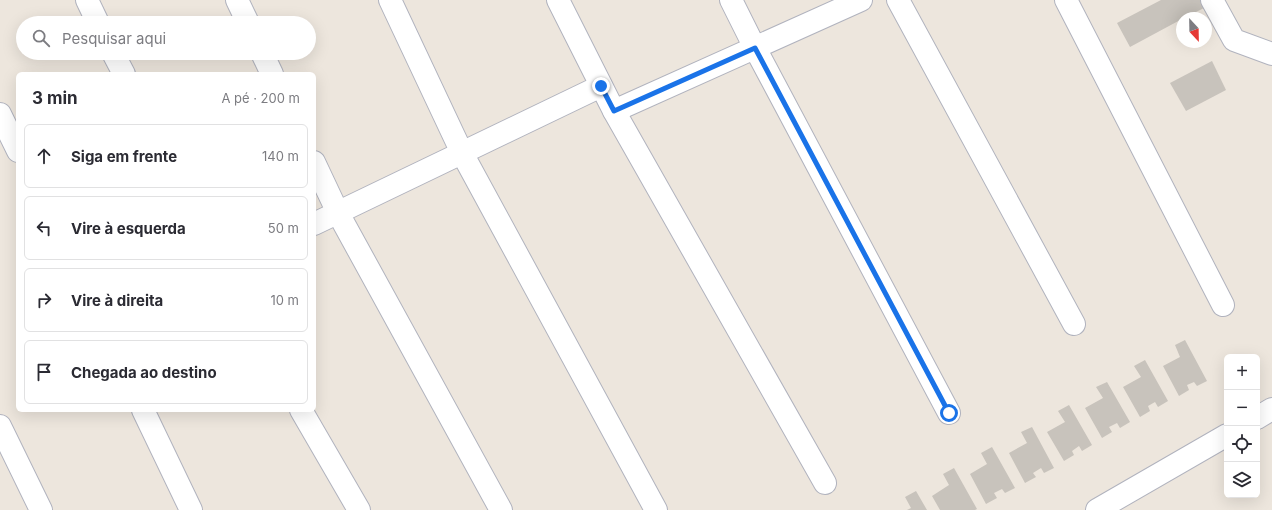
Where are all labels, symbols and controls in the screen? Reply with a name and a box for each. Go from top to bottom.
north arrow [1176,12,1212,48]
search box [16,16,316,60]
icon: search [30,27,52,49]
text: Pesquisar aqui [62,29,166,48]
route end [592,77,610,95]
text: 3 min [32,88,78,108]
text: A pé · 200 m [221,90,300,106]
icon: ahead [33,145,55,167]
text: Siga em frente [71,147,177,166]
text: 140 m [262,148,299,164]
icon: left [33,217,55,239]
text: Vire à esquerda [71,219,186,238]
text: 50 m [268,220,299,236]
icon: right [33,289,55,311]
text: Vire à direita [71,291,163,310]
text: 10 m [270,292,299,308]
map controls [1224,354,1260,498]
button: + [1224,354,1260,390]
icon: arrive [33,361,55,383]
text: Chegada ao destino [71,363,217,382]
button: − [1224,390,1260,426]
route start [940,404,958,422]
button: locate [1224,426,1260,462]
button: layers [1224,462,1260,498]

